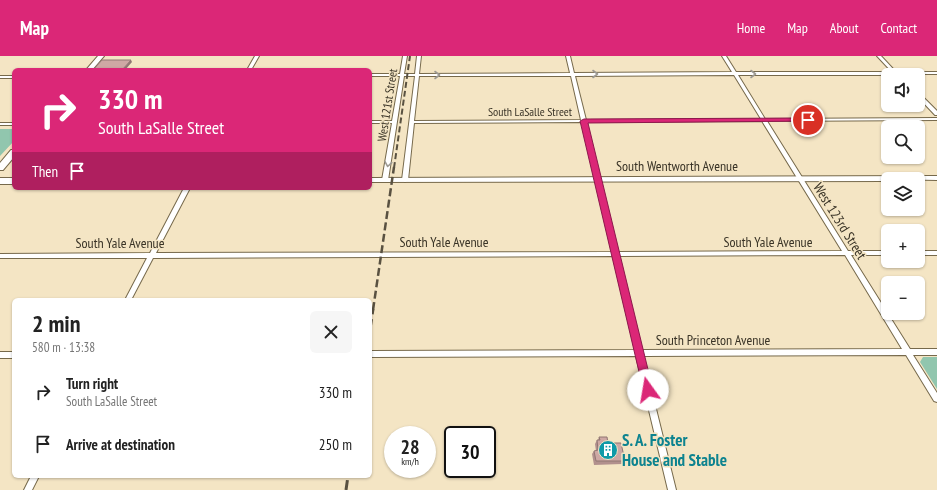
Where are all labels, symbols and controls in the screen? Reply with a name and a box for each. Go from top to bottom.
text: Map [20,16,49,40]
text: Home [737,19,765,37]
text: Map [787,19,808,37]
text: About [830,19,859,37]
text: Contact [881,19,917,37]
street label: West 121st Street [374,67,400,142]
map controls [881,68,925,320]
button: sound [881,68,925,112]
one-way arrow [592,70,598,78]
one-way arrow [750,70,756,78]
one-way arrow [434,71,440,79]
text: 330 m [98,80,162,117]
icon: right [32,84,84,136]
pin [791,103,825,137]
street label: South LaSalle Street [488,104,573,119]
icon: arrive [797,109,819,131]
text: South LaSalle Street [98,116,224,139]
button: search [881,120,925,164]
street label: South Wentworth Avenue [616,157,738,175]
icon: arrive [66,160,88,182]
one-way arrow [384,161,393,167]
text: Then [32,162,58,181]
button: layers [881,172,925,216]
street label: West 123rd Street [809,179,871,263]
button: + [881,224,925,268]
street label: South Yale Avenue [400,233,489,251]
street label: South Yale Avenue [724,233,813,251]
street label: South Yale Avenue [76,234,165,252]
button: − [881,276,925,320]
text: 2 min [32,308,80,339]
button: close [310,311,352,353]
street label: South Princeton Avenue [656,331,770,349]
text: 580 m · 13:38 [32,339,95,356]
position arrow [627,369,669,411]
text: Turn right [66,374,118,393]
icon: right [32,381,54,403]
text: 330 m [319,383,352,402]
text: South LaSalle Street [66,393,157,410]
speed limit sign: 30 [444,426,496,478]
place label: S. A. Foster House and Stable [622,429,727,471]
icon: arrive [32,433,54,455]
text: 28 [400,434,420,460]
text: Arrive at destination [66,435,175,454]
text: 250 m [319,435,352,454]
building icon: S. A. Foster House and Stable [597,439,619,461]
text: km/h [401,455,419,468]

